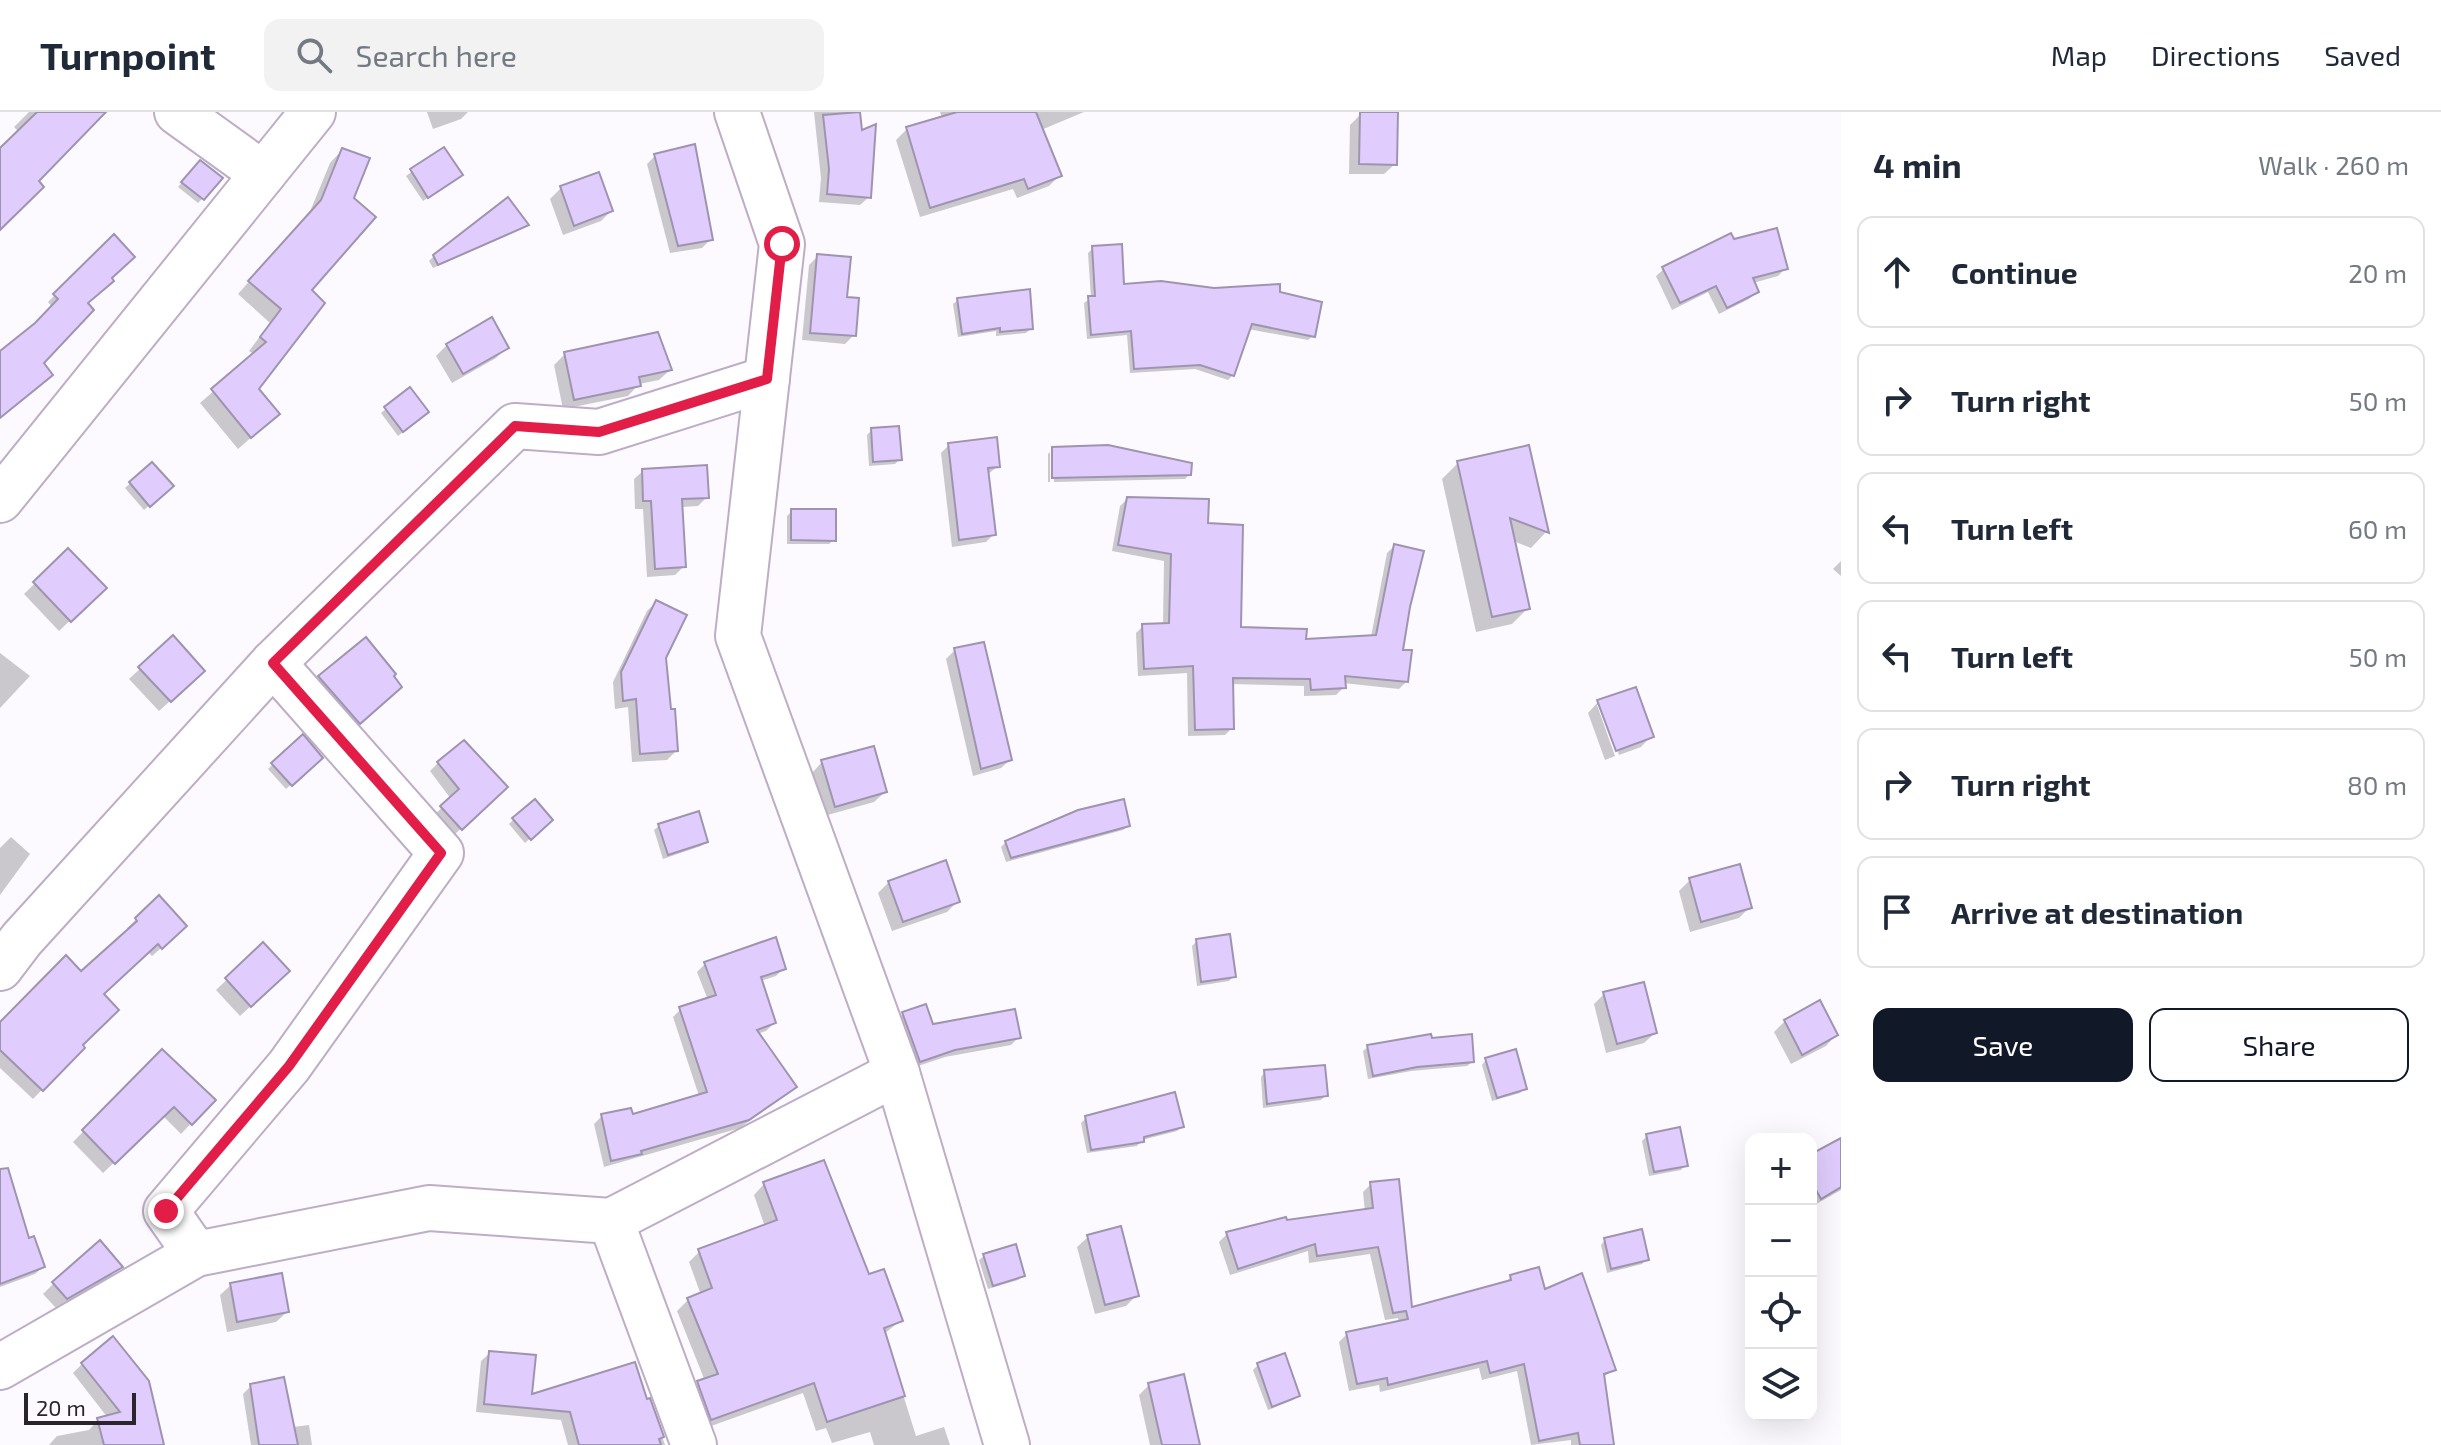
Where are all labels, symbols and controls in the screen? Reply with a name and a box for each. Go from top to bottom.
search box [264,19,824,91]
text: Turnpoint [40,32,216,78]
icon: search [292,33,336,77]
text: Search here [356,37,517,73]
text: Map [2051,38,2107,72]
text: Directions [2151,38,2280,72]
text: Saved [2324,38,2401,72]
text: 4 min [1873,144,1962,185]
text: Walk · 260 m [2258,149,2409,180]
route start [764,226,800,262]
icon: ahead [1875,250,1919,294]
text: Continue [1951,254,2078,290]
text: 20 m [2348,257,2407,288]
icon: right [1875,378,1919,422]
text: Turn right [1951,382,2091,418]
text: 50 m [2349,385,2407,416]
icon: left [1875,506,1919,550]
text: Turn left [1951,510,2073,546]
text: 60 m [2348,513,2407,544]
icon: left [1875,634,1919,678]
text: Turn left [1951,638,2073,674]
text: 50 m [2349,641,2407,672]
icon: right [1875,762,1919,806]
text: Turn right [1951,766,2091,802]
text: 80 m [2347,769,2407,800]
icon: arrive [1875,890,1919,934]
text: Arrive at destination [1951,894,2243,930]
button: Save [1873,1008,2133,1082]
button: Share [2149,1008,2409,1082]
map controls [1745,1133,1817,1421]
button: + [1745,1133,1817,1205]
route end [148,1193,184,1229]
button: − [1745,1205,1817,1277]
button: locate [1745,1277,1817,1349]
button: layers [1745,1349,1817,1421]
scale bar [24,1389,136,1425]
text: 20 m [36,1394,86,1420]

